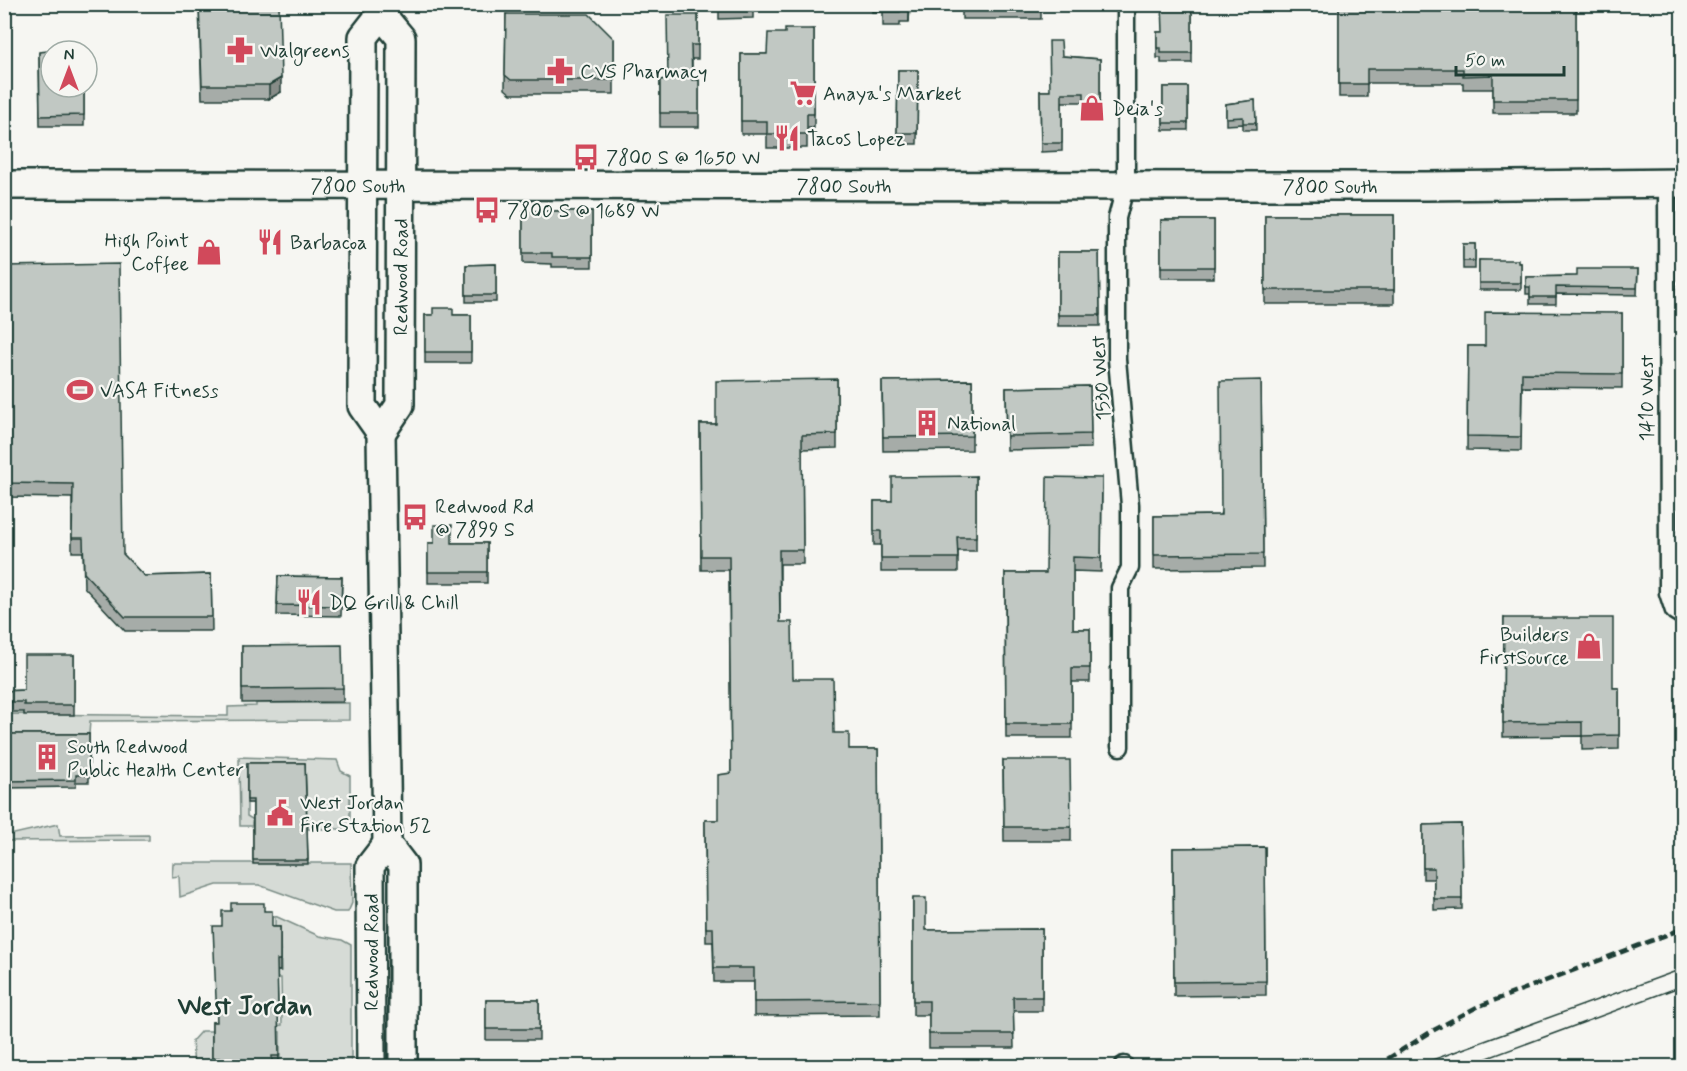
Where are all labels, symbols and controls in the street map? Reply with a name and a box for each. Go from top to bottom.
pharmacy icon: Walgreens [225,35,255,65]
place label: Walgreens [260,38,350,66]
north arrow [39,39,99,99]
scale bar [1456,39,1564,77]
text: N [64,45,74,66]
text: 50 m [1465,49,1505,73]
pharmacy icon: CVS Pharmacy [545,56,575,86]
place label: CVS Pharmacy [580,59,708,86]
supermarket icon: Anaya's Market [788,78,818,108]
place label: Anaya's Market [823,81,962,108]
shop icon: Deia's [1077,93,1107,123]
place label: Deia's [1112,96,1163,123]
restaurant icon: Tacos Lopez [772,123,802,153]
place label: Tacos Lopez [807,126,905,153]
bus stop icon: 7800 S @ 1650 W [571,142,601,172]
place label: 7800 S @ 1650 W [606,145,760,172]
street label: 7800 South [310,173,406,200]
street label: 7800 South [796,174,892,201]
street label: 7800 South [1282,174,1378,201]
bus stop icon: 7800 S @ 1689 W [472,195,502,225]
place label: 7800 S @ 1689 W [507,198,659,225]
street label: Redwood Road [388,218,416,336]
restaurant icon: Barbacoa [255,227,285,257]
place label: High Point Coffee [104,228,189,278]
place label: Barbacoa [290,230,367,257]
shop icon: High Point Coffee [194,237,224,267]
street label: 1530 West [1085,334,1118,421]
street label: 1410 West [1634,355,1661,441]
sports icon: VASA Fitness [65,375,95,405]
place label: VASA Fitness [100,378,219,405]
building icon: National [912,408,942,438]
place label: National [947,411,1016,438]
place label: Redwood Rd @ 7899 S [435,494,534,544]
bus stop icon: Redwood Rd @ 7899 S [400,502,430,532]
restaurant icon: DQ Grill & Chill [294,587,324,617]
place label: DQ Grill & Chill [329,590,459,617]
place label: Builders FirstSource [1479,622,1569,672]
shop icon: Builders FirstSource [1574,631,1604,661]
place label: South Redwood Public Health Center [67,734,244,784]
building icon: South Redwood Public Health Center [32,742,62,772]
place label: West Jordan Fire Station 52 [300,790,431,840]
public building icon: West Jordan Fire Station 52 [265,798,295,828]
street label: Redwood Road [359,893,386,1011]
district label: West Jordan [177,990,312,1024]

